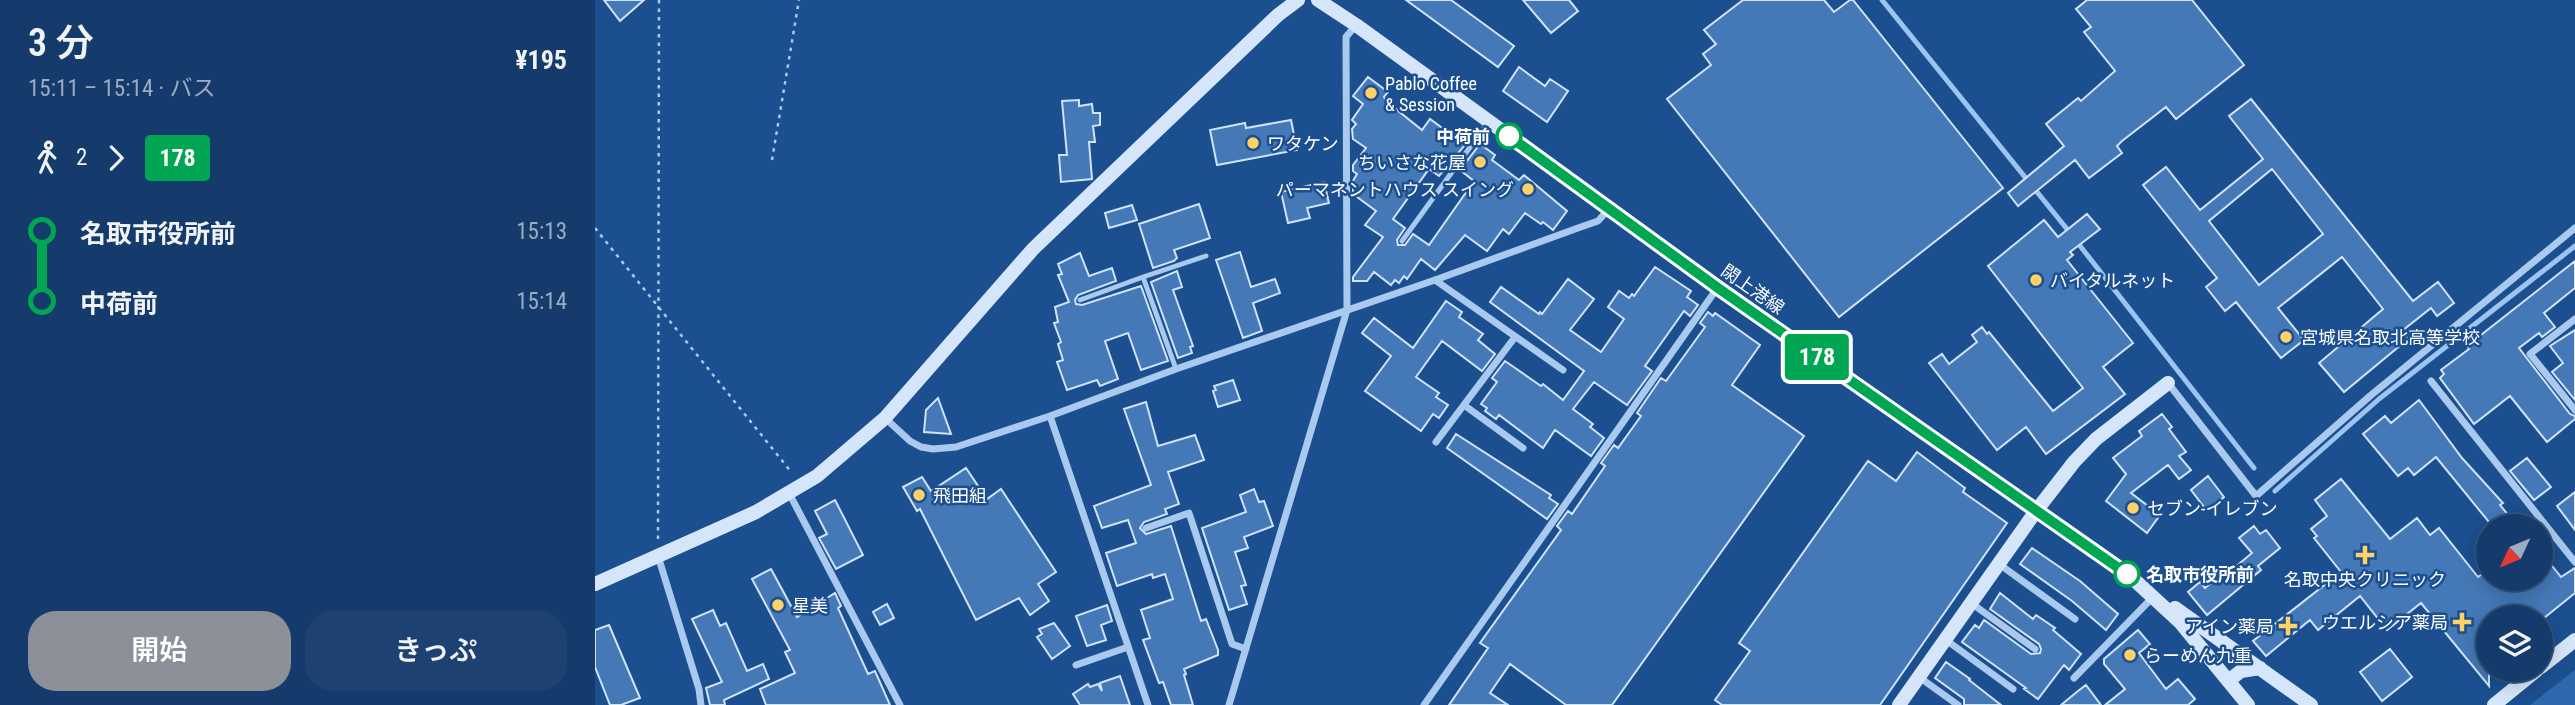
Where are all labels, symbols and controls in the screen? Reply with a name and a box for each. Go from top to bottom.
text: 3 分 [28,21,94,65]
text: ¥195 [515,45,567,75]
place label: Pablo Coffee & Session [1385,73,1477,115]
text: 15:11 – 15:14 · バス [28,75,215,102]
marker: Pablo Coffee & Session [1363,85,1379,101]
marker: 中荷前 [1496,123,1522,149]
place label: 中荷前 [1436,126,1490,147]
place label: ワタケン [1267,133,1338,154]
marker: ワタケン [1245,135,1261,151]
icon: walk [28,139,66,177]
icon: forward [97,139,135,177]
text: 2 [76,144,87,171]
text: 178 [159,144,196,172]
place label: ちいさな花屋 [1358,152,1466,173]
marker: ちいさな花屋 [1472,154,1488,170]
place label: パーマネントハウス スイング [1276,179,1514,200]
marker: パーマネントハウス スイング [1520,181,1536,197]
text: 15:13 [516,218,567,245]
text: 名取市役所前 [80,219,236,249]
street label: 閖上港線 [1717,260,1789,318]
place label: バイタルネット [2050,270,2175,291]
marker: バイタルネット [2028,272,2044,288]
text: 15:14 [516,288,567,315]
text: 中荷前 [80,289,158,319]
place label: 宮城県名取北高等学校 [2300,327,2480,348]
marker: 宮城県名取北高等学校 [2278,329,2294,345]
line badge: 178 [1777,334,1857,380]
text: 178 [1799,343,1835,371]
place label: 飛田組 [933,485,987,506]
marker: 飛田組 [911,487,927,503]
place label: セブン-イレブン [2147,498,2277,519]
marker: セブン-イレブン [2125,500,2141,516]
north arrow [2476,514,2553,592]
map controls [2476,514,2553,682]
marker: 名取中央クリニック [2355,545,2375,565]
marker: 名取市役所前 [2114,561,2140,587]
place label: 名取市役所前 [2146,564,2254,585]
place label: 名取中央クリニック [2284,569,2446,590]
place label: 星美 [792,595,828,616]
marker: 星美 [770,597,786,613]
button: layers [2476,605,2553,682]
button: 開始 [28,611,291,691]
button: きっぷ [305,611,567,691]
place label: ウエルシア薬局 [2322,612,2448,633]
marker: ウエルシア薬局 [2454,614,2470,630]
place label: アイン薬局 [2185,616,2274,637]
marker: アイン薬局 [2280,618,2296,634]
place label: らーめん九重 [2144,645,2252,666]
marker: らーめん九重 [2122,647,2138,663]

